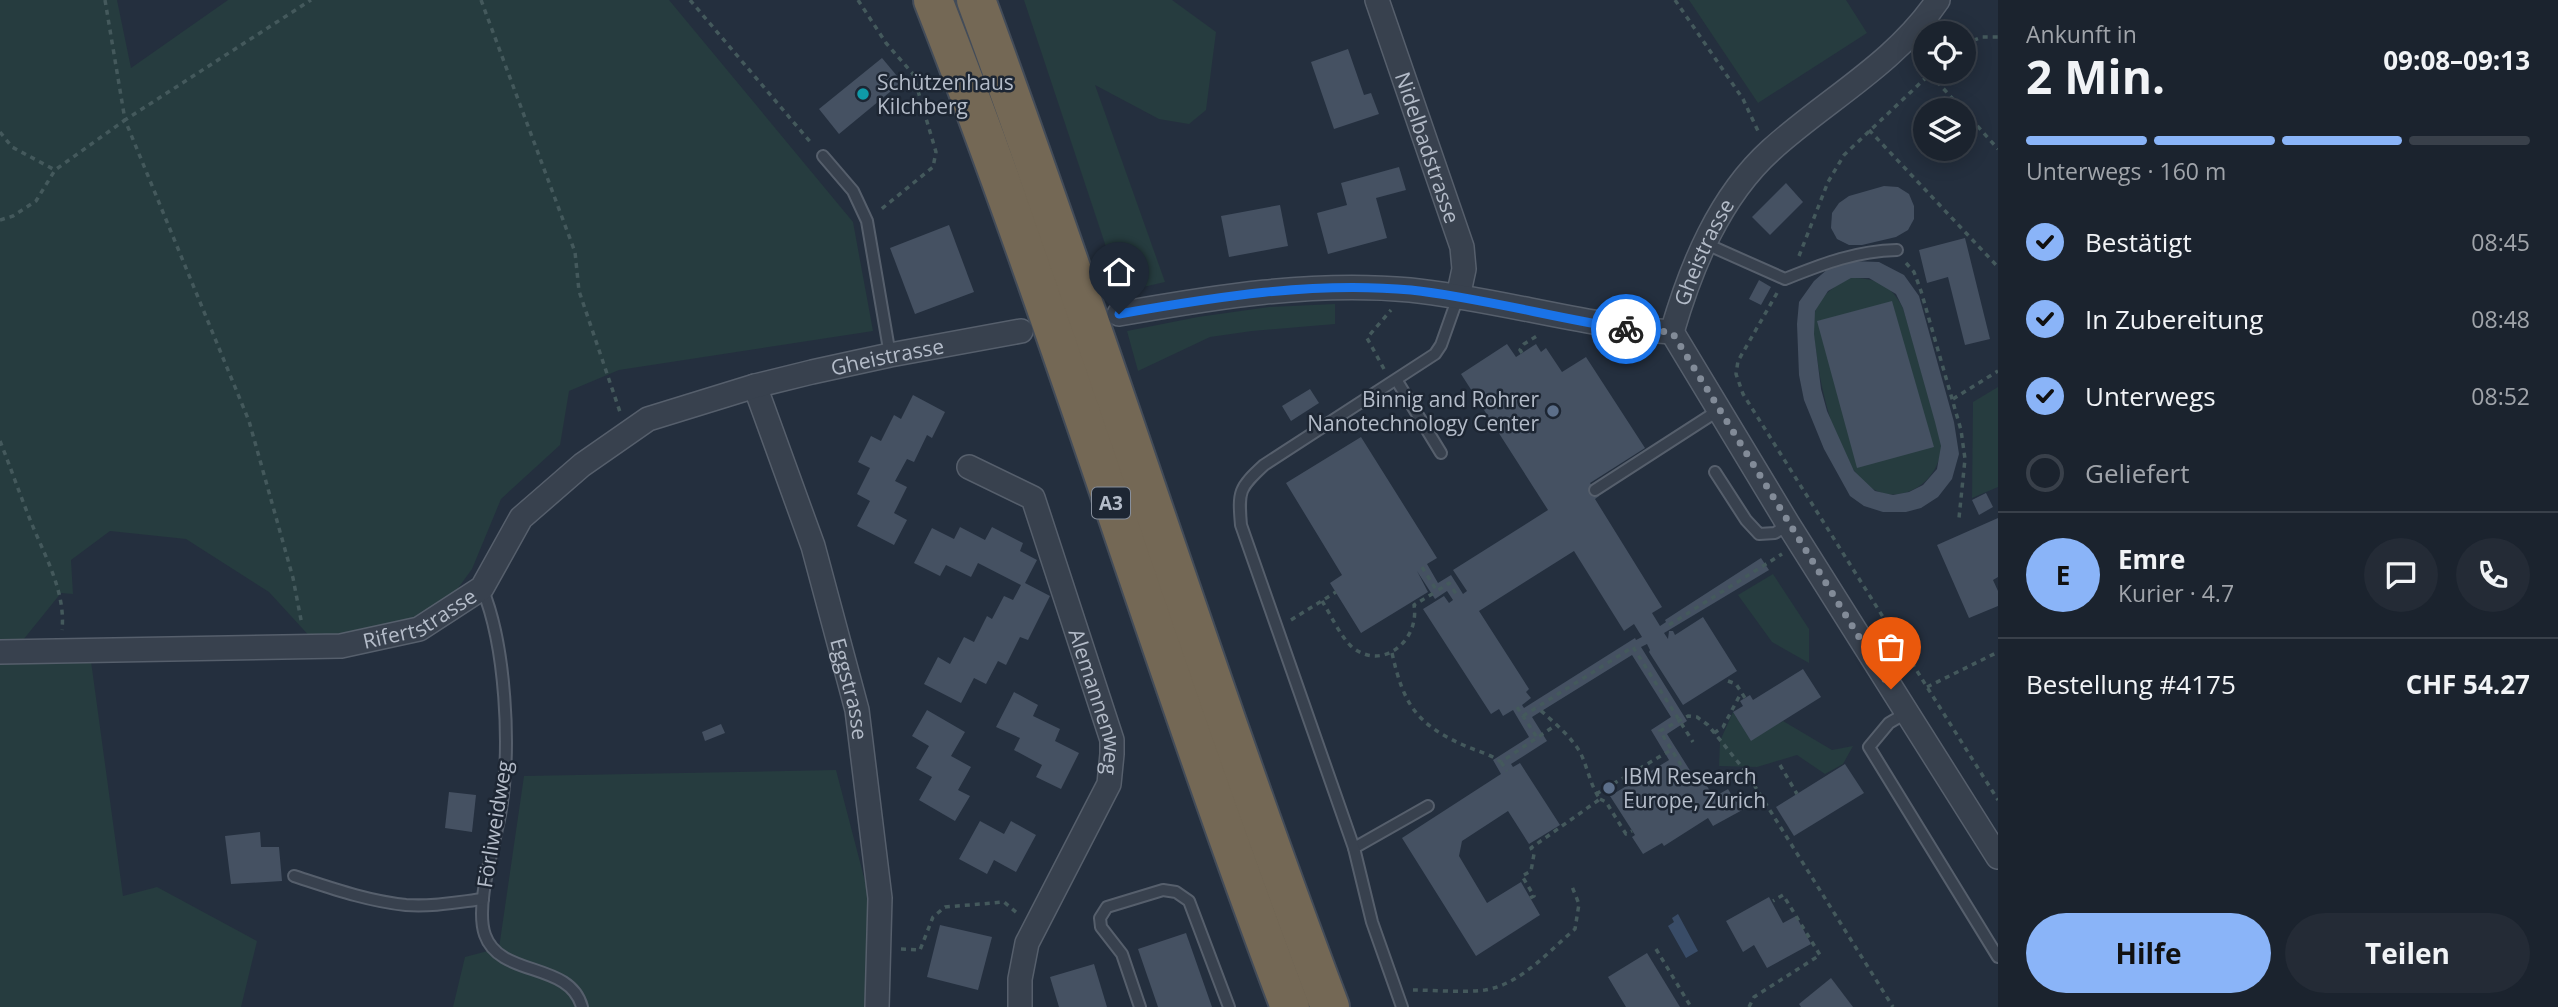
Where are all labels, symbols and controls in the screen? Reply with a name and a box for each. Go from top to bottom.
text: Ankunft in [2026,18,2137,50]
map controls [1913,21,1976,161]
button: locate [1913,21,1976,84]
text: 09:08–09:13 [2383,42,2530,78]
text: 2 Min. [2026,45,2165,107]
place label: Schützenhaus Kilchberg [877,68,1014,120]
street label: Nidelbadstrasse [1389,68,1467,227]
marker: Schützenhaus Kilchberg [855,86,871,102]
button: layers [1913,98,1976,161]
text: Unterwegs · 160 m [2026,155,2226,187]
street label: Gheistrasse [1667,193,1740,309]
icon: check [2026,223,2064,261]
text: Bestätigt [2085,224,2192,260]
text: 08:45 [2471,226,2530,258]
pin [1089,242,1149,314]
icon: home [1100,253,1138,291]
courier [1591,294,1661,364]
icon: check [2026,300,2064,338]
text: In Zubereitung [2085,301,2263,337]
text: 08:48 [2471,303,2530,335]
icon: bike [1607,310,1645,348]
street label: Gheistrasse [828,331,946,382]
icon: check [2026,377,2064,415]
text: Unterwegs [2085,378,2216,414]
text: 08:52 [2471,380,2530,412]
place label: Binnig and Rohrer Nanotechnology Center [1307,385,1539,437]
marker: Binnig and Rohrer Nanotechnology Center [1545,403,1561,419]
text: Geliefert [2085,455,2189,491]
road number: A3 [1092,488,1130,518]
button: chat [2364,538,2438,612]
button: phone [2456,538,2530,612]
text: Emre [2118,541,2185,577]
text: E [2056,557,2070,593]
text: Kurier · 4.7 [2118,577,2234,609]
street label: Rifertstrasse [360,582,482,655]
pin [1861,617,1921,689]
street label: Alemannenweg [1063,625,1126,776]
icon: bag [1872,628,1910,666]
street label: Eggstrasse [824,635,875,742]
text: Bestellung #4175 [2026,666,2236,702]
text: CHF 54.27 [2406,666,2530,702]
street label: Förliweidweg [470,758,518,890]
place label: IBM Research Europe, Zurich [1623,762,1766,814]
marker: IBM Research Europe, Zurich [1601,780,1617,796]
button: Hilfe [2026,913,2271,993]
button: Teilen [2285,913,2530,993]

